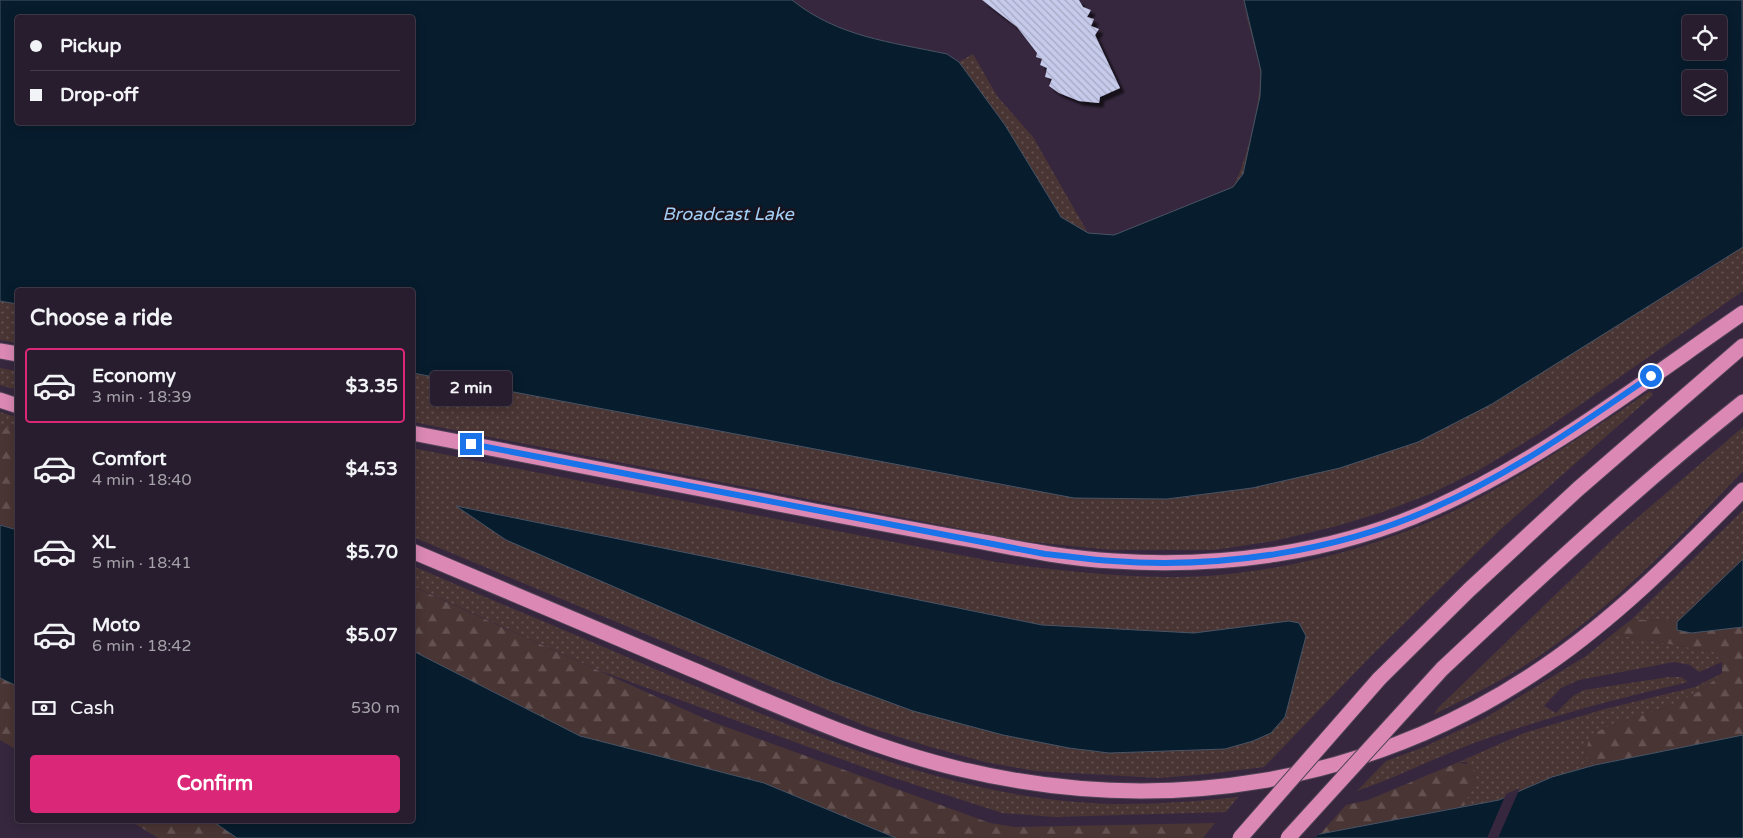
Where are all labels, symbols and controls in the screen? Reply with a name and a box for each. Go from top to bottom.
map controls [1682,15,1727,115]
button: locate [1682,15,1727,60]
text: Pickup [60,35,121,57]
button: layers [1682,70,1727,115]
text: Drop-off [60,84,139,106]
water label: Broadcast Lake [662,203,795,225]
text: Choose a ride [30,305,173,331]
icon: car [32,363,77,408]
text: Economy [92,365,176,387]
route start [1640,365,1662,387]
callout: 2 min [430,372,512,406]
text: $3.35 [346,375,398,397]
text: 2 min [450,378,492,398]
text: 3 min · 18:39 [92,387,191,407]
route end [460,433,482,455]
icon: car [32,446,77,491]
text: Comfort [92,448,166,470]
text: $4.53 [346,458,398,480]
text: 4 min · 18:40 [92,470,191,490]
icon: car [32,529,77,574]
text: XL [92,531,116,553]
text: $5.70 [346,541,398,563]
text: 5 min · 18:41 [92,553,191,573]
icon: car [32,612,77,657]
text: Moto [92,614,140,636]
text: $5.07 [346,624,398,646]
text: 6 min · 18:42 [92,636,191,656]
icon: cash [30,694,58,722]
text: Cash [70,697,115,719]
text: 530 m [351,698,400,718]
button: Confirm [30,755,400,813]

